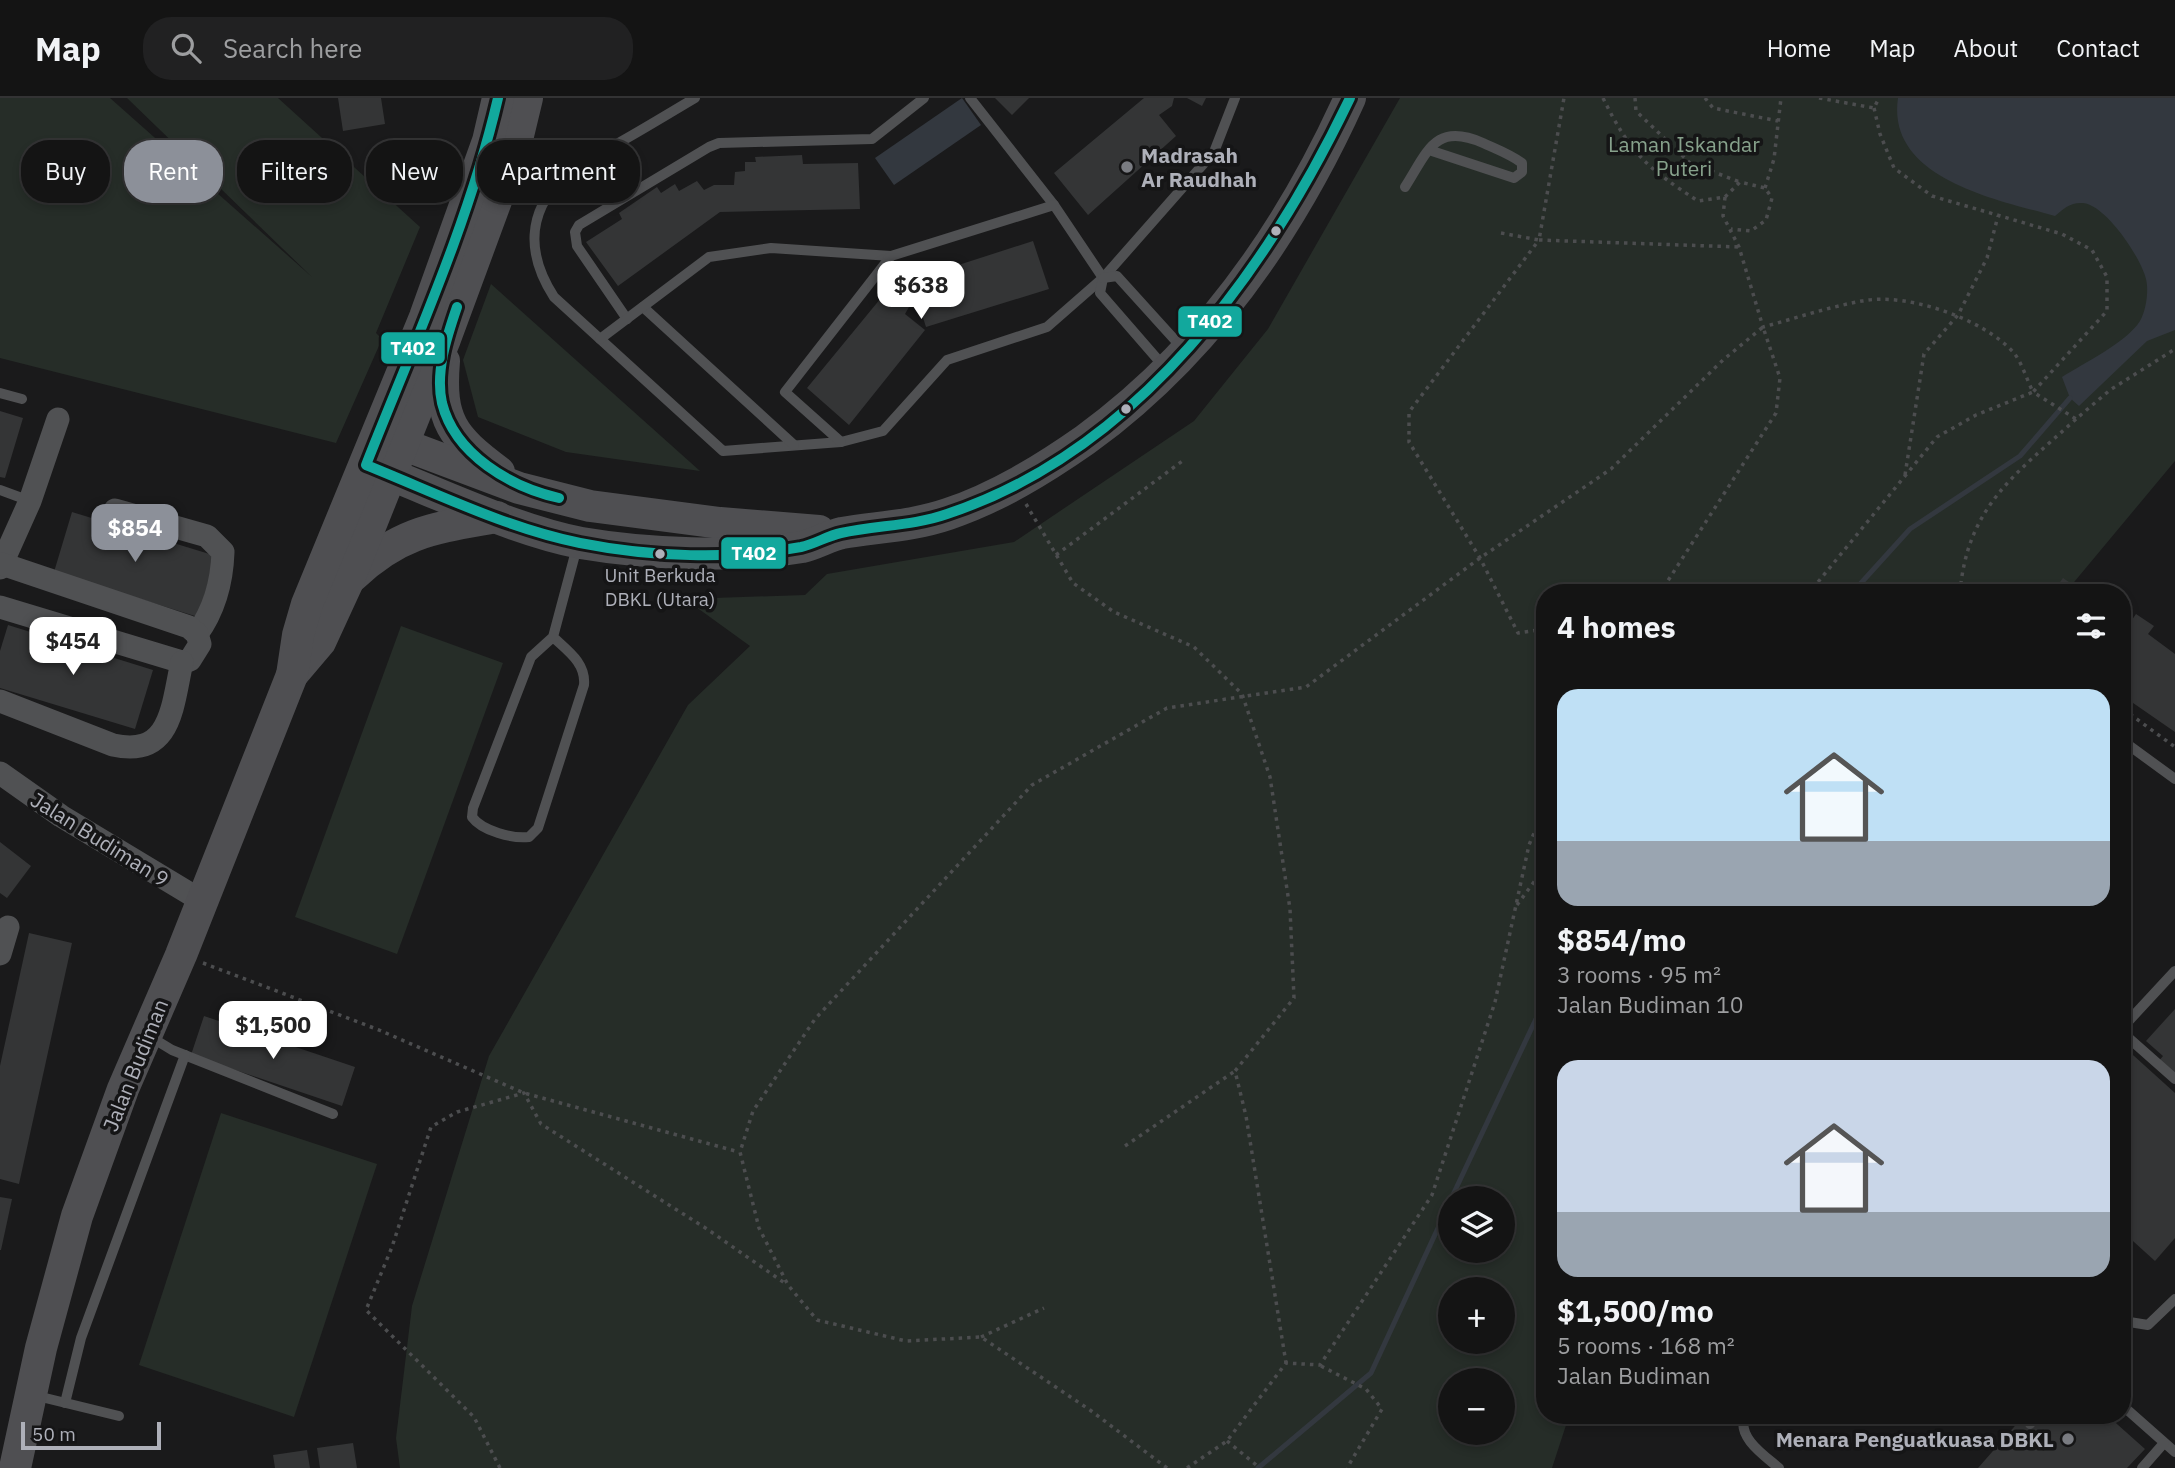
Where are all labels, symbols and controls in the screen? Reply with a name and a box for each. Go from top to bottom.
search box [143,17,633,80]
text: Map [35,27,101,70]
icon: search [167,29,205,67]
text: Search here [223,31,362,65]
text: Home [1767,32,1831,64]
text: Map [1869,32,1915,64]
text: About [1953,32,2018,64]
text: Contact [2056,32,2140,64]
park label: Laman Iskandar Puteri [1608,130,1760,182]
chip: Buy [21,140,110,203]
chip: Rent [124,140,223,203]
chip: Filters [237,140,352,203]
chip: New [366,140,463,203]
chip: Apartment [477,140,640,203]
place label: Madrasah Ar Raudhah [1141,141,1257,193]
marker: Madrasah Ar Raudhah [1119,159,1135,175]
unlabelled marker [1269,224,1283,238]
pin: $638 [880,262,962,321]
text: $638 [893,269,949,299]
line badge: T402 [1177,305,1243,338]
text: T402 [1187,309,1233,333]
line badge: T402 [380,331,446,365]
text: T402 [390,336,436,360]
unlabelled marker [1119,402,1133,416]
pin: $854 [94,504,176,564]
text: $854 [107,512,163,542]
line badge: T402 [720,536,787,570]
text: T402 [731,541,777,565]
marker: Unit Berkuda DBKL (Utara) [653,547,667,561]
place label: Unit Berkuda DBKL (Utara) [604,563,716,611]
text: 4 homes [1557,607,1676,646]
icon: filters [2072,607,2110,645]
pin: $454 [32,618,114,677]
text: $454 [45,625,101,655]
icon: home [1771,734,1897,860]
street label: Jalan Budiman 9 [26,785,174,893]
text: $854/mo [1557,920,1686,959]
text: 3 rooms · 95 m² [1557,959,1721,989]
text: Jalan Budiman 10 [1557,989,1744,1019]
street label: Jalan Budiman [96,995,174,1135]
pin: $1,500 [216,1002,330,1061]
text: $1,500 [235,1009,311,1039]
icon: home [1771,1105,1897,1231]
map controls [1438,1186,1515,1445]
button: layers [1438,1186,1515,1263]
button: + [1438,1277,1515,1354]
text: $1,500/mo [1557,1291,1714,1330]
text: 5 rooms · 168 m² [1557,1330,1735,1360]
text: Jalan Budiman [1557,1360,1711,1390]
button: − [1438,1368,1515,1445]
scale bar [21,1419,161,1451]
text: 50 m [32,1422,76,1446]
place label: Menara Penguatkuasa DBKL [1776,1425,2054,1453]
marker: Menara Penguatkuasa DBKL [2060,1431,2076,1447]

